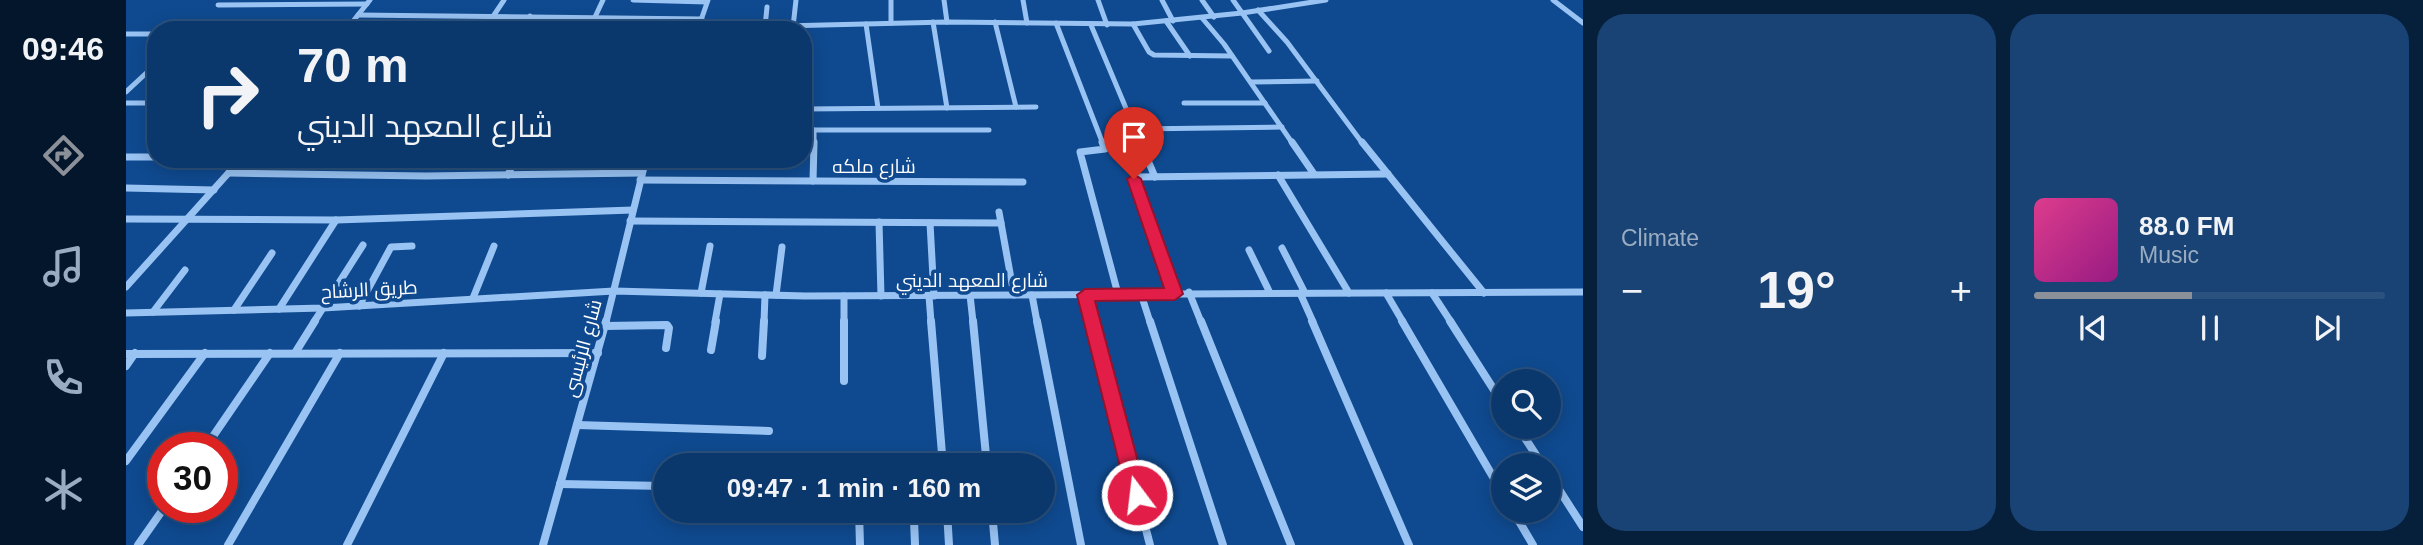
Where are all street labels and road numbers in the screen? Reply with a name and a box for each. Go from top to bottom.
street label: شارع ملكه [832,156,916,180]
street label: شارع المعهد الديني [896,270,1048,295]
street label: طريق الرشاح [320,276,418,306]
street label: شارع الرئيسى [559,297,608,400]

